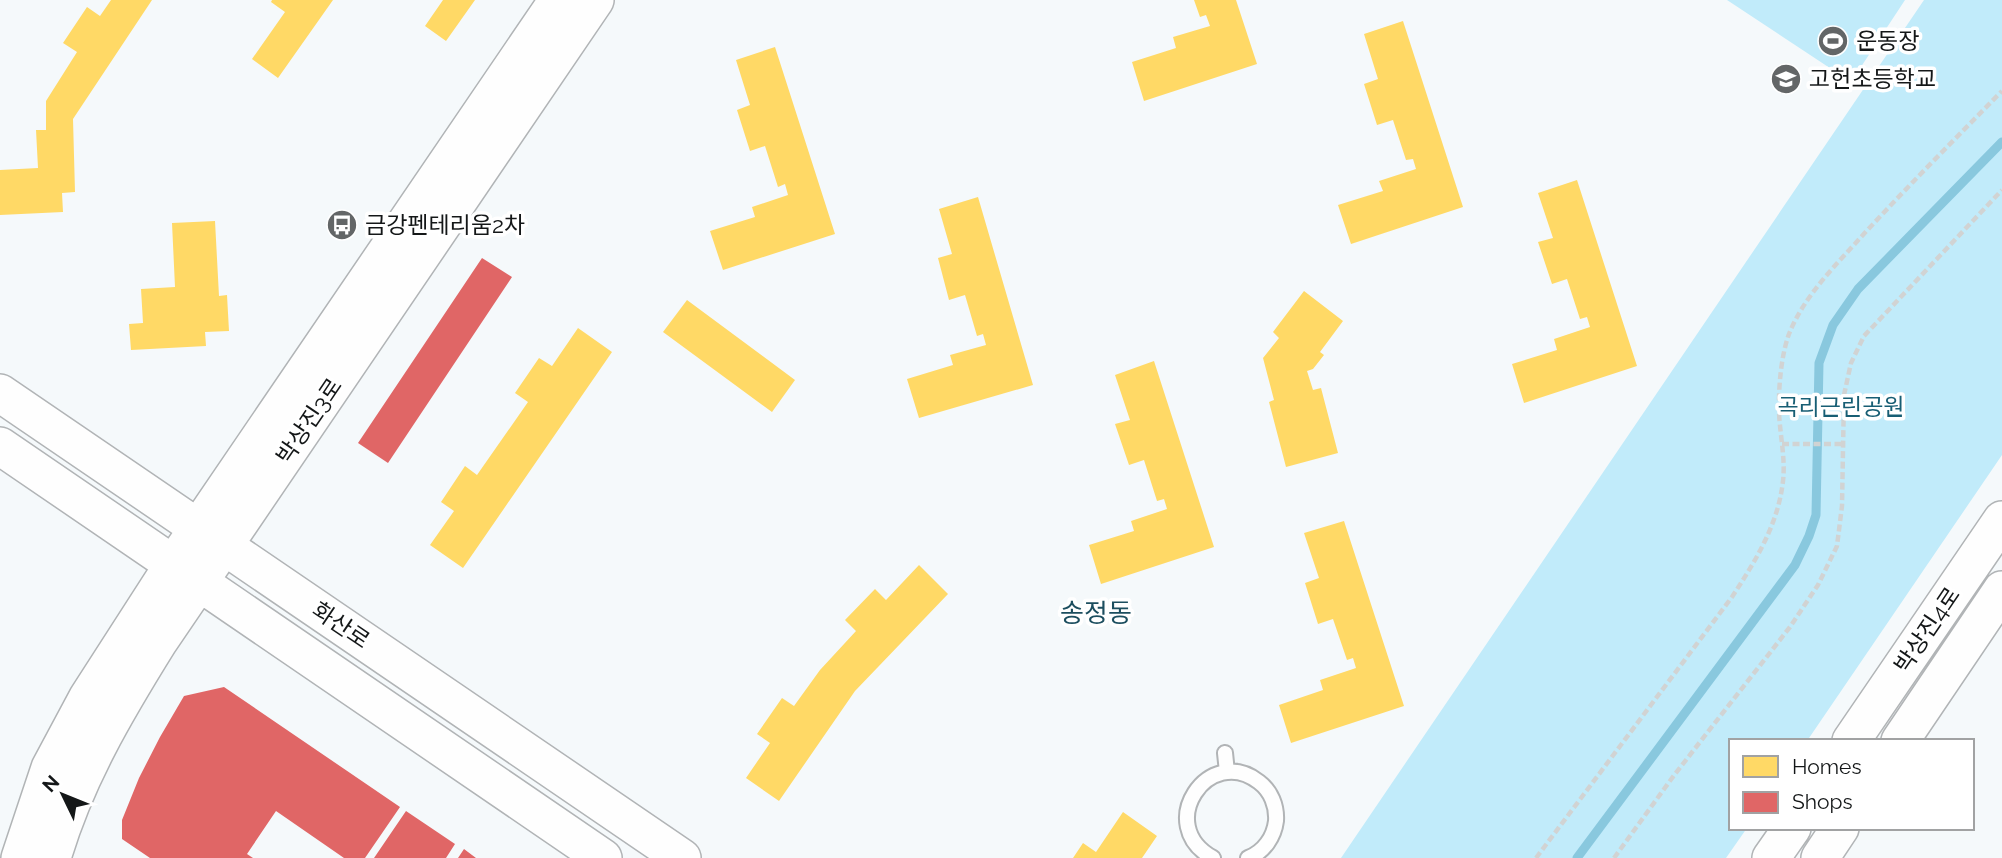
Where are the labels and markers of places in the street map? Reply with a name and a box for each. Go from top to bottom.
sports icon: 운동장 [1816,24,1850,58]
place label: 운동장 [1856,27,1919,54]
school or university icon: 고헌초등학교 [1769,62,1803,96]
place label: 고헌초등학교 [1809,65,1936,92]
bus stop icon: 금강펜테리움2차 [325,208,359,242]
place label: 금강펜테리움2차 [365,211,525,238]

